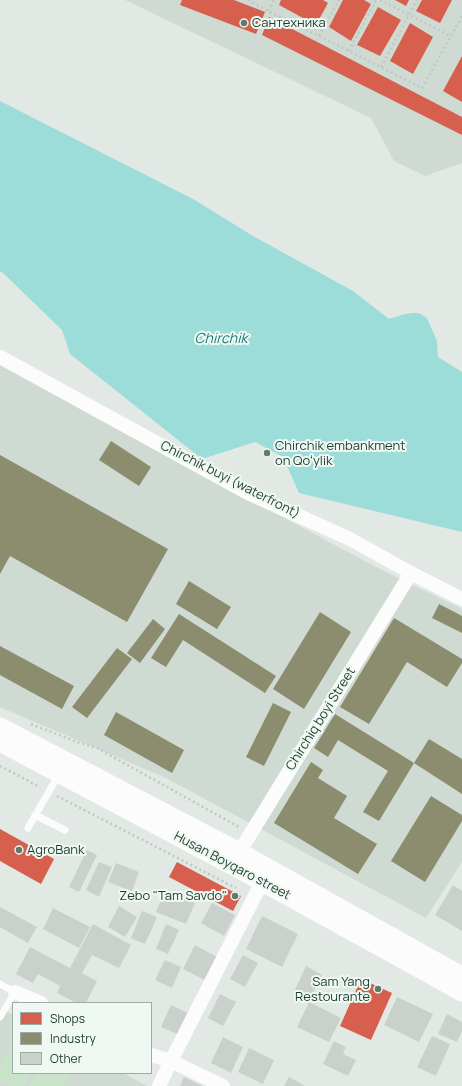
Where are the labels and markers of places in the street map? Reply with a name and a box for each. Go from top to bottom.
place label: Сантехника [252,15,326,31]
marker: Сантехника [239,18,249,28]
place label: Chirchik embankment on Qoʻylik [275,438,405,469]
marker: Chirchik embankment on Qoʻylik [262,448,272,458]
place label: AgroBank [27,842,85,858]
marker: AgroBank [14,845,24,855]
place label: Zebo "Tam Savdo" [119,888,227,904]
marker: Zebo "Tam Savdo" [230,891,240,901]
place label: Sam Yang Restourante [295,974,370,1005]
marker: Sam Yang Restourante [373,984,383,994]

